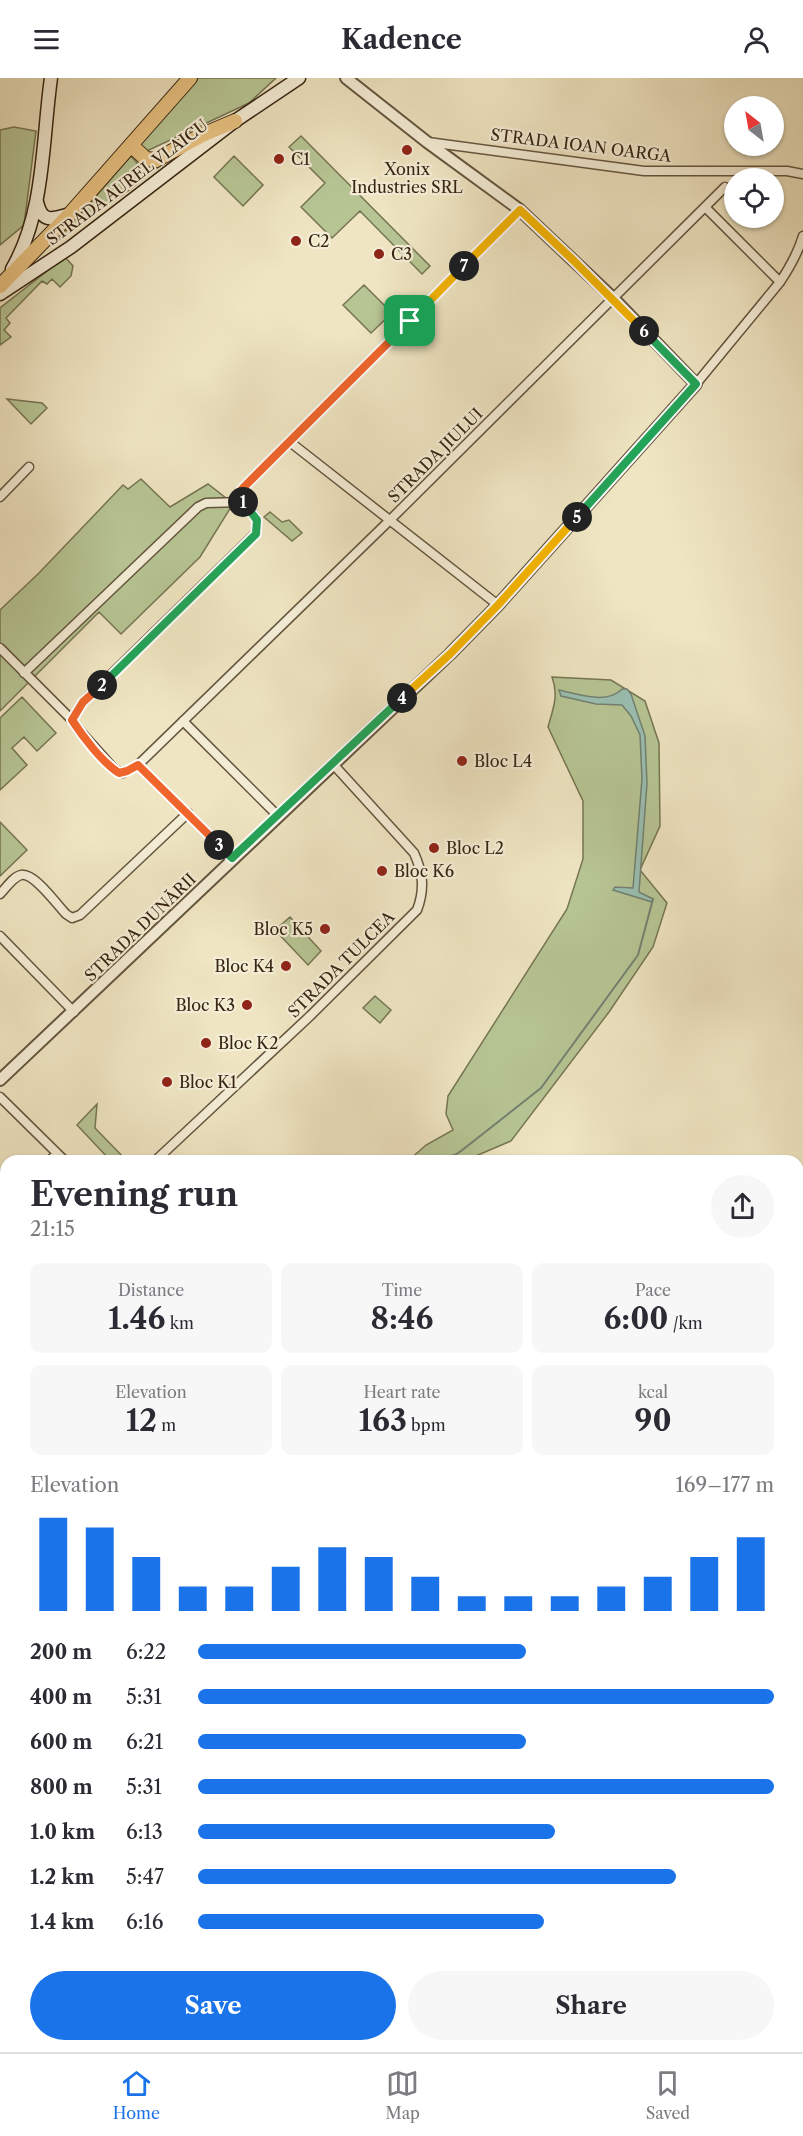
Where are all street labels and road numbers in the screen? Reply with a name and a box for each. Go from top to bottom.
street label: STRADA AUREL VLAICU [42,115,212,249]
street label: STRADA IOAN OARGA [490,124,674,166]
street label: STRADA JIULUI [383,403,487,507]
street label: STRADA DUNĂRII [80,869,200,985]
street label: STRADA TULCEA [283,906,399,1022]

